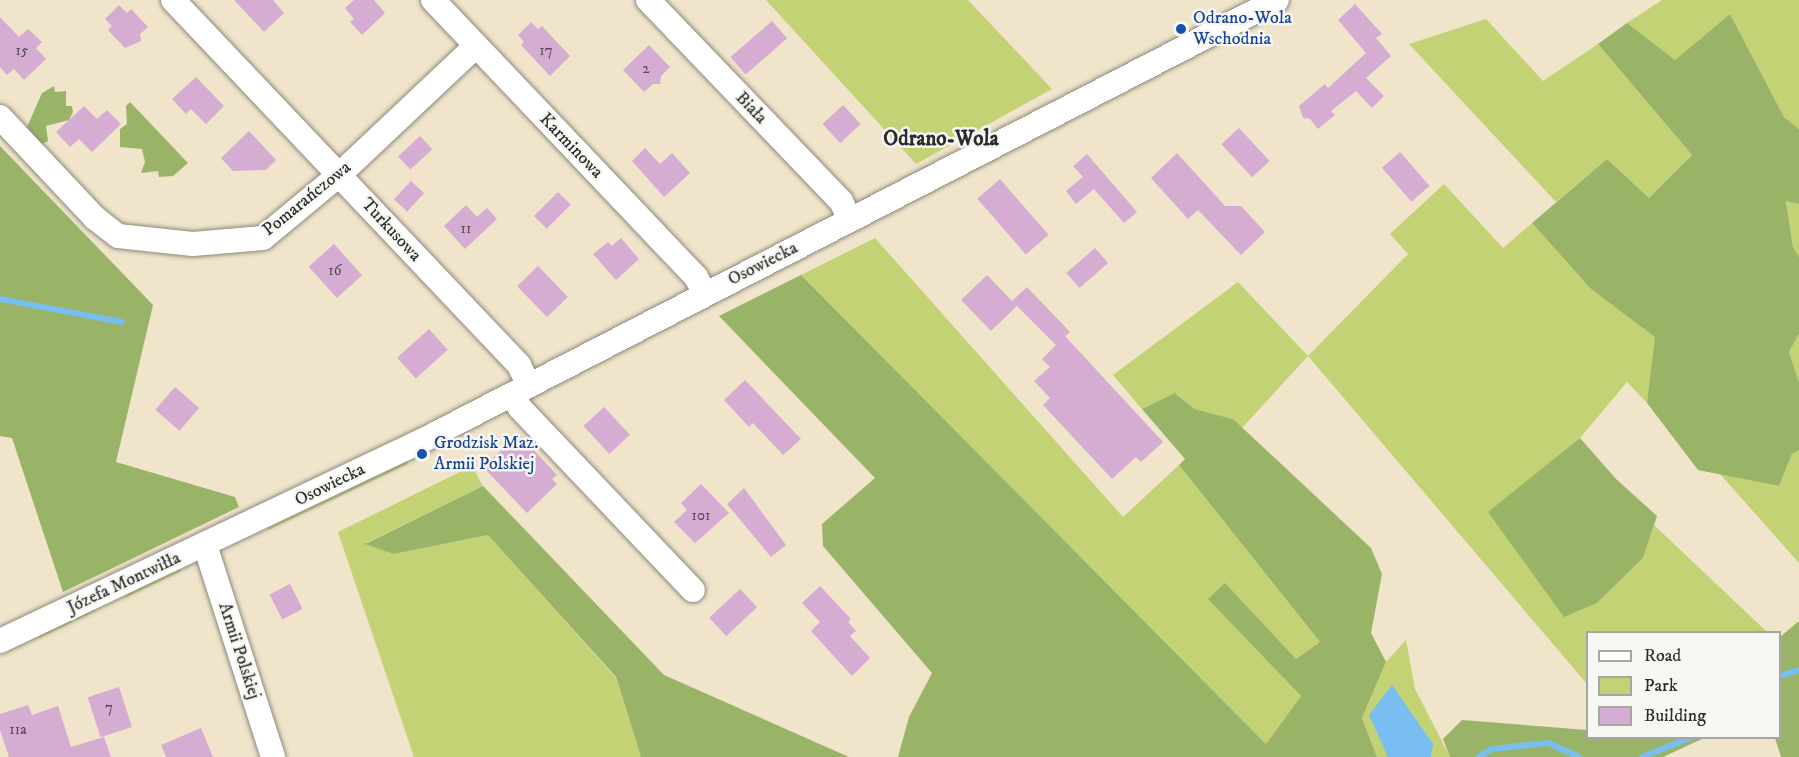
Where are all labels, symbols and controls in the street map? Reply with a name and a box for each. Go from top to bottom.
place label: Odrano-Wola Wschodnia [1193,8,1292,50]
marker: Odrano-Wola Wschodnia [1174,22,1188,36]
house number: 15 [16,42,28,60]
house number: 17 [539,42,553,60]
house number: 2 [642,60,650,78]
street label: Biała [731,87,771,129]
street label: Karminowa [535,109,607,183]
district label: Odrano-Wola [883,126,999,152]
street label: Pomarańczowa [259,157,355,241]
street label: Turkusowa [356,194,426,266]
house number: 11 [460,220,472,238]
street label: Osowiecka [725,237,801,291]
house number: 16 [328,262,342,280]
place label: Grodzisk Maz. Armii Polskiej [434,433,538,476]
marker: Grodzisk Maz. Armii Polskiej [415,447,429,461]
street label: Osowiecka [291,459,369,511]
house number: 101 [692,507,710,525]
street label: Józefa Montwiłła [64,547,184,619]
street label: Armii Polskiej [213,600,265,702]
legend [1586,631,1781,739]
text: Road [1644,645,1681,667]
text: Park [1644,675,1678,697]
house number: 7 [105,699,113,717]
text: Building [1644,705,1706,727]
house number: 11a [9,721,27,739]

